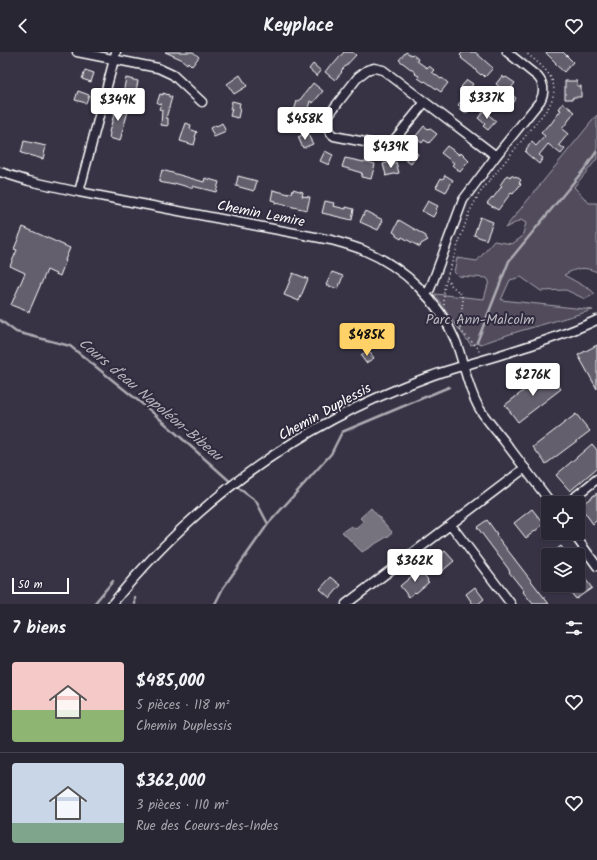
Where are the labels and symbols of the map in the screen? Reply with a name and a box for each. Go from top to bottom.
pin: $337K [459,86,515,120]
pin: $349K [90,88,146,122]
pin: $458K [277,107,333,141]
pin: $439K [363,135,419,169]
street label: Chemin Lemire [215,195,308,233]
park label: Parc Ann-Malcolm [426,309,534,331]
pin: $485K [339,323,395,357]
water label: Cours d'eau Napoléon-Bibeau [73,332,229,469]
pin: $276K [505,363,561,397]
street label: Chemin Duplessis [275,377,375,447]
pin: $362K [387,549,443,583]
scale bar [12,576,69,595]

